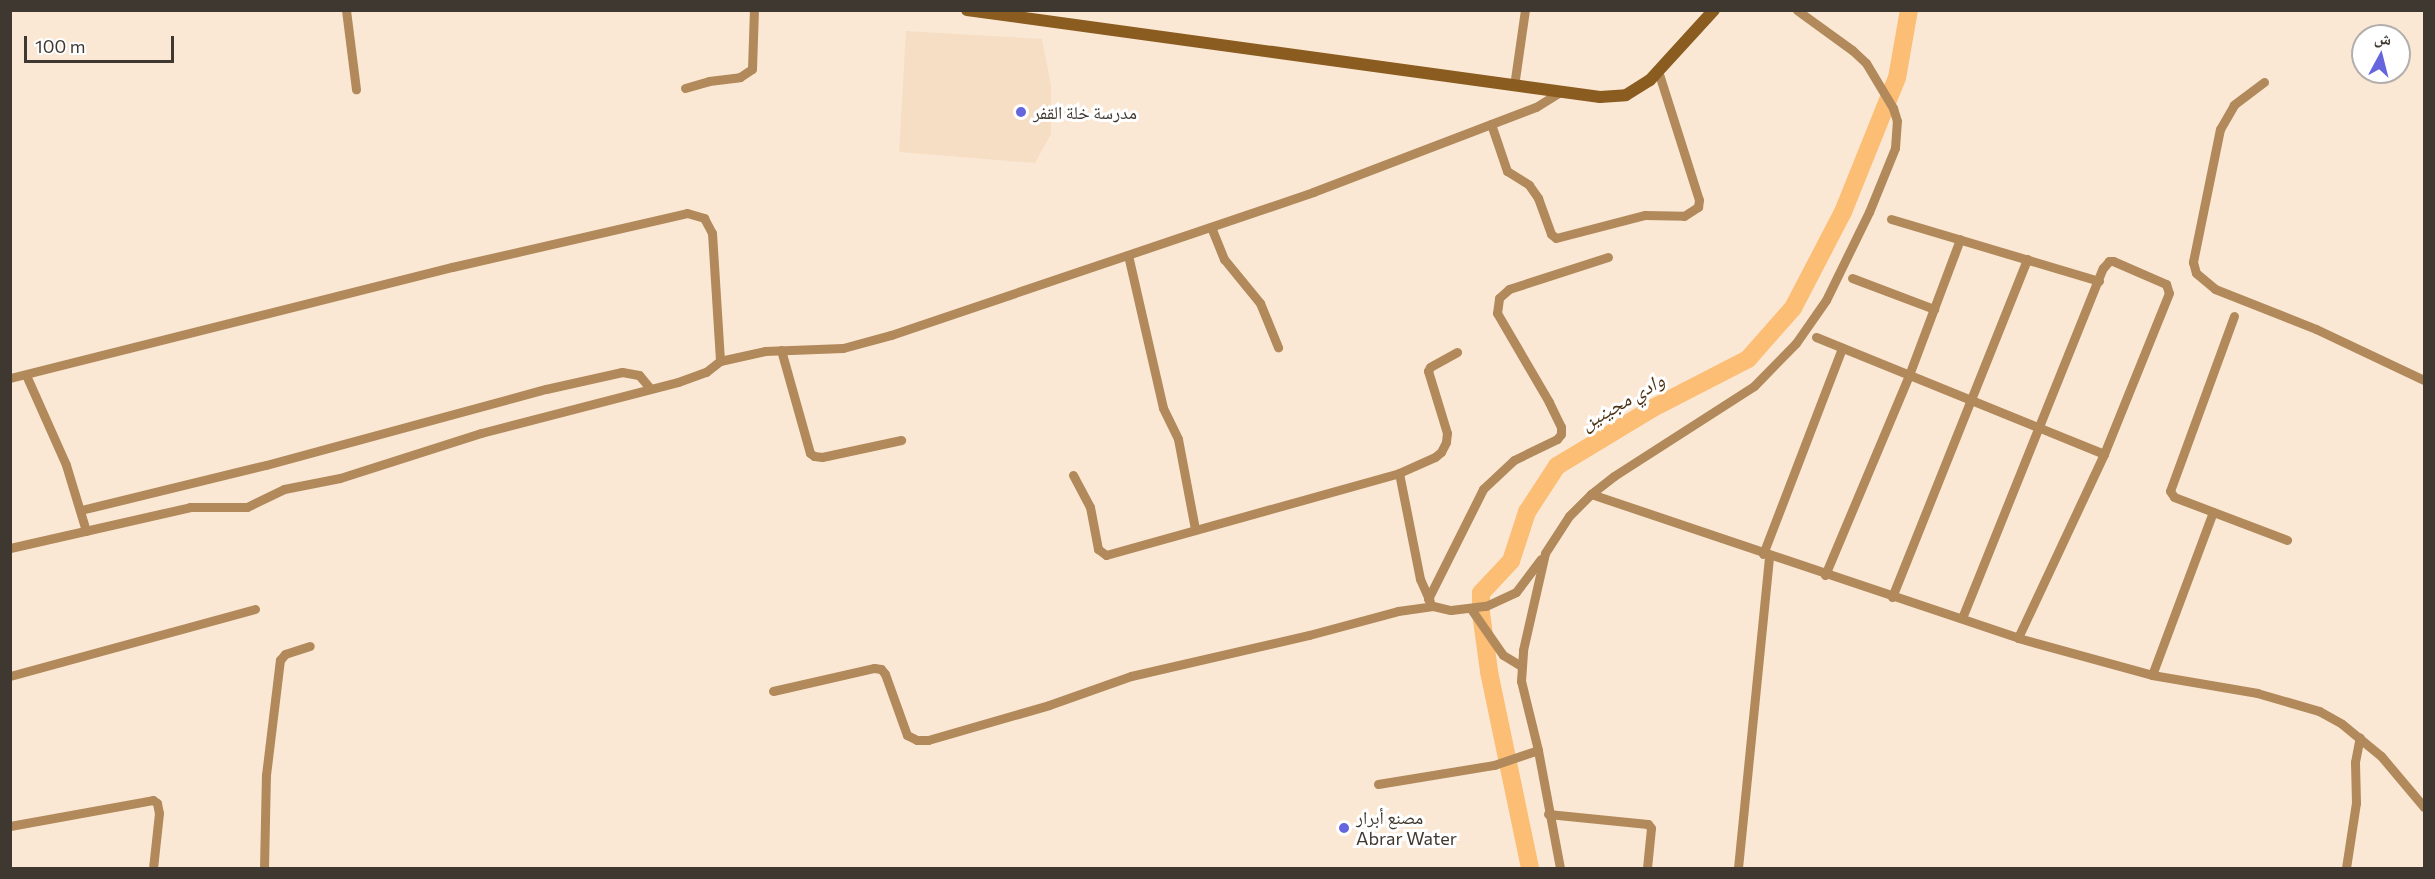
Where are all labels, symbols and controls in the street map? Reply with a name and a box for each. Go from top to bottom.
scale bar [27,24,177,62]
north arrow [2351,24,2411,84]
text: ش [2373,27,2393,48]
text: 100 m [35,35,85,57]
place label: مدرسة خلة القفر [1033,101,1137,123]
marker: مدرسة خلة القفر [1014,105,1028,119]
water label: وادي مجينين [1576,367,1668,435]
place label: مصنع أبرار Abrar Water [1356,807,1457,850]
marker: مصنع أبرار Abrar Water [1337,821,1351,835]

